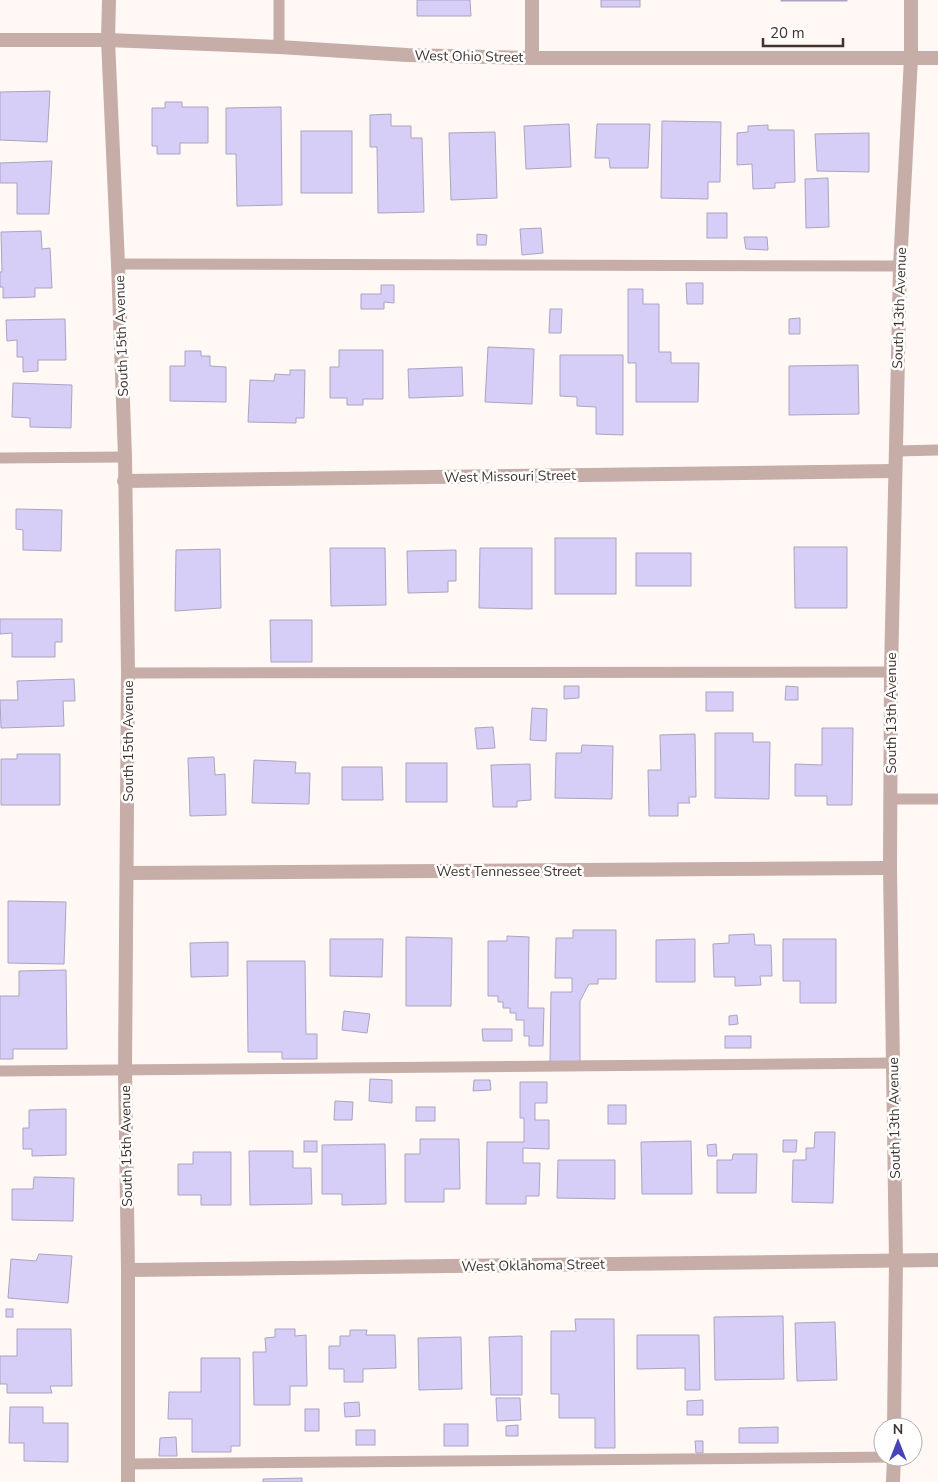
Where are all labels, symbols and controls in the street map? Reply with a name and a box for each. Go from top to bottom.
scale bar [763,15,843,47]
text: 20 m [770,23,805,43]
street label: West Ohio Street [414,46,524,67]
street label: South 13th Avenue [888,247,911,369]
street label: South 15th Avenue [110,275,133,397]
street label: West Missouri Street [444,466,576,487]
street label: South 13th Avenue [882,652,901,774]
street label: South 15th Avenue [119,680,138,802]
street label: West Tennessee Street [436,862,582,881]
street label: South 13th Avenue [884,1057,905,1179]
street label: South 15th Avenue [116,1085,137,1207]
street label: West Oklahoma Street [461,1255,605,1276]
north arrow [873,1417,923,1467]
text: N [893,1420,903,1439]

